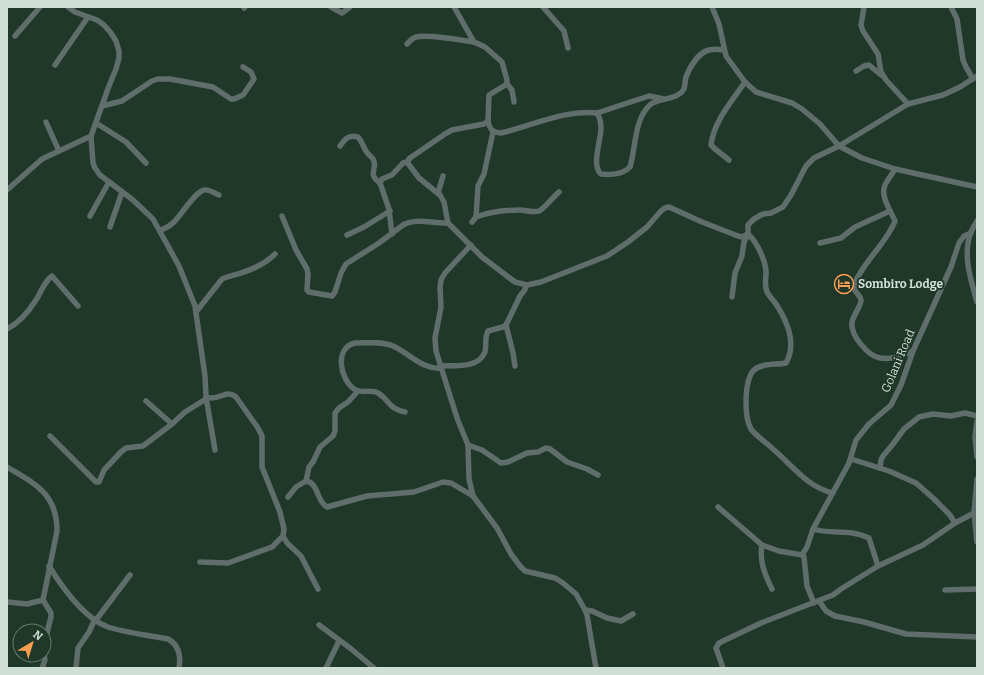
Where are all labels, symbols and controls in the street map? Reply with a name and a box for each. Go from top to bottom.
hotel icon: Sombiro Lodge [833,273,855,295]
place label: Sombiro Lodge [858,277,943,291]
street label: Golani Road [878,327,918,395]
north arrow [12,623,52,663]
text: N [30,628,46,644]

